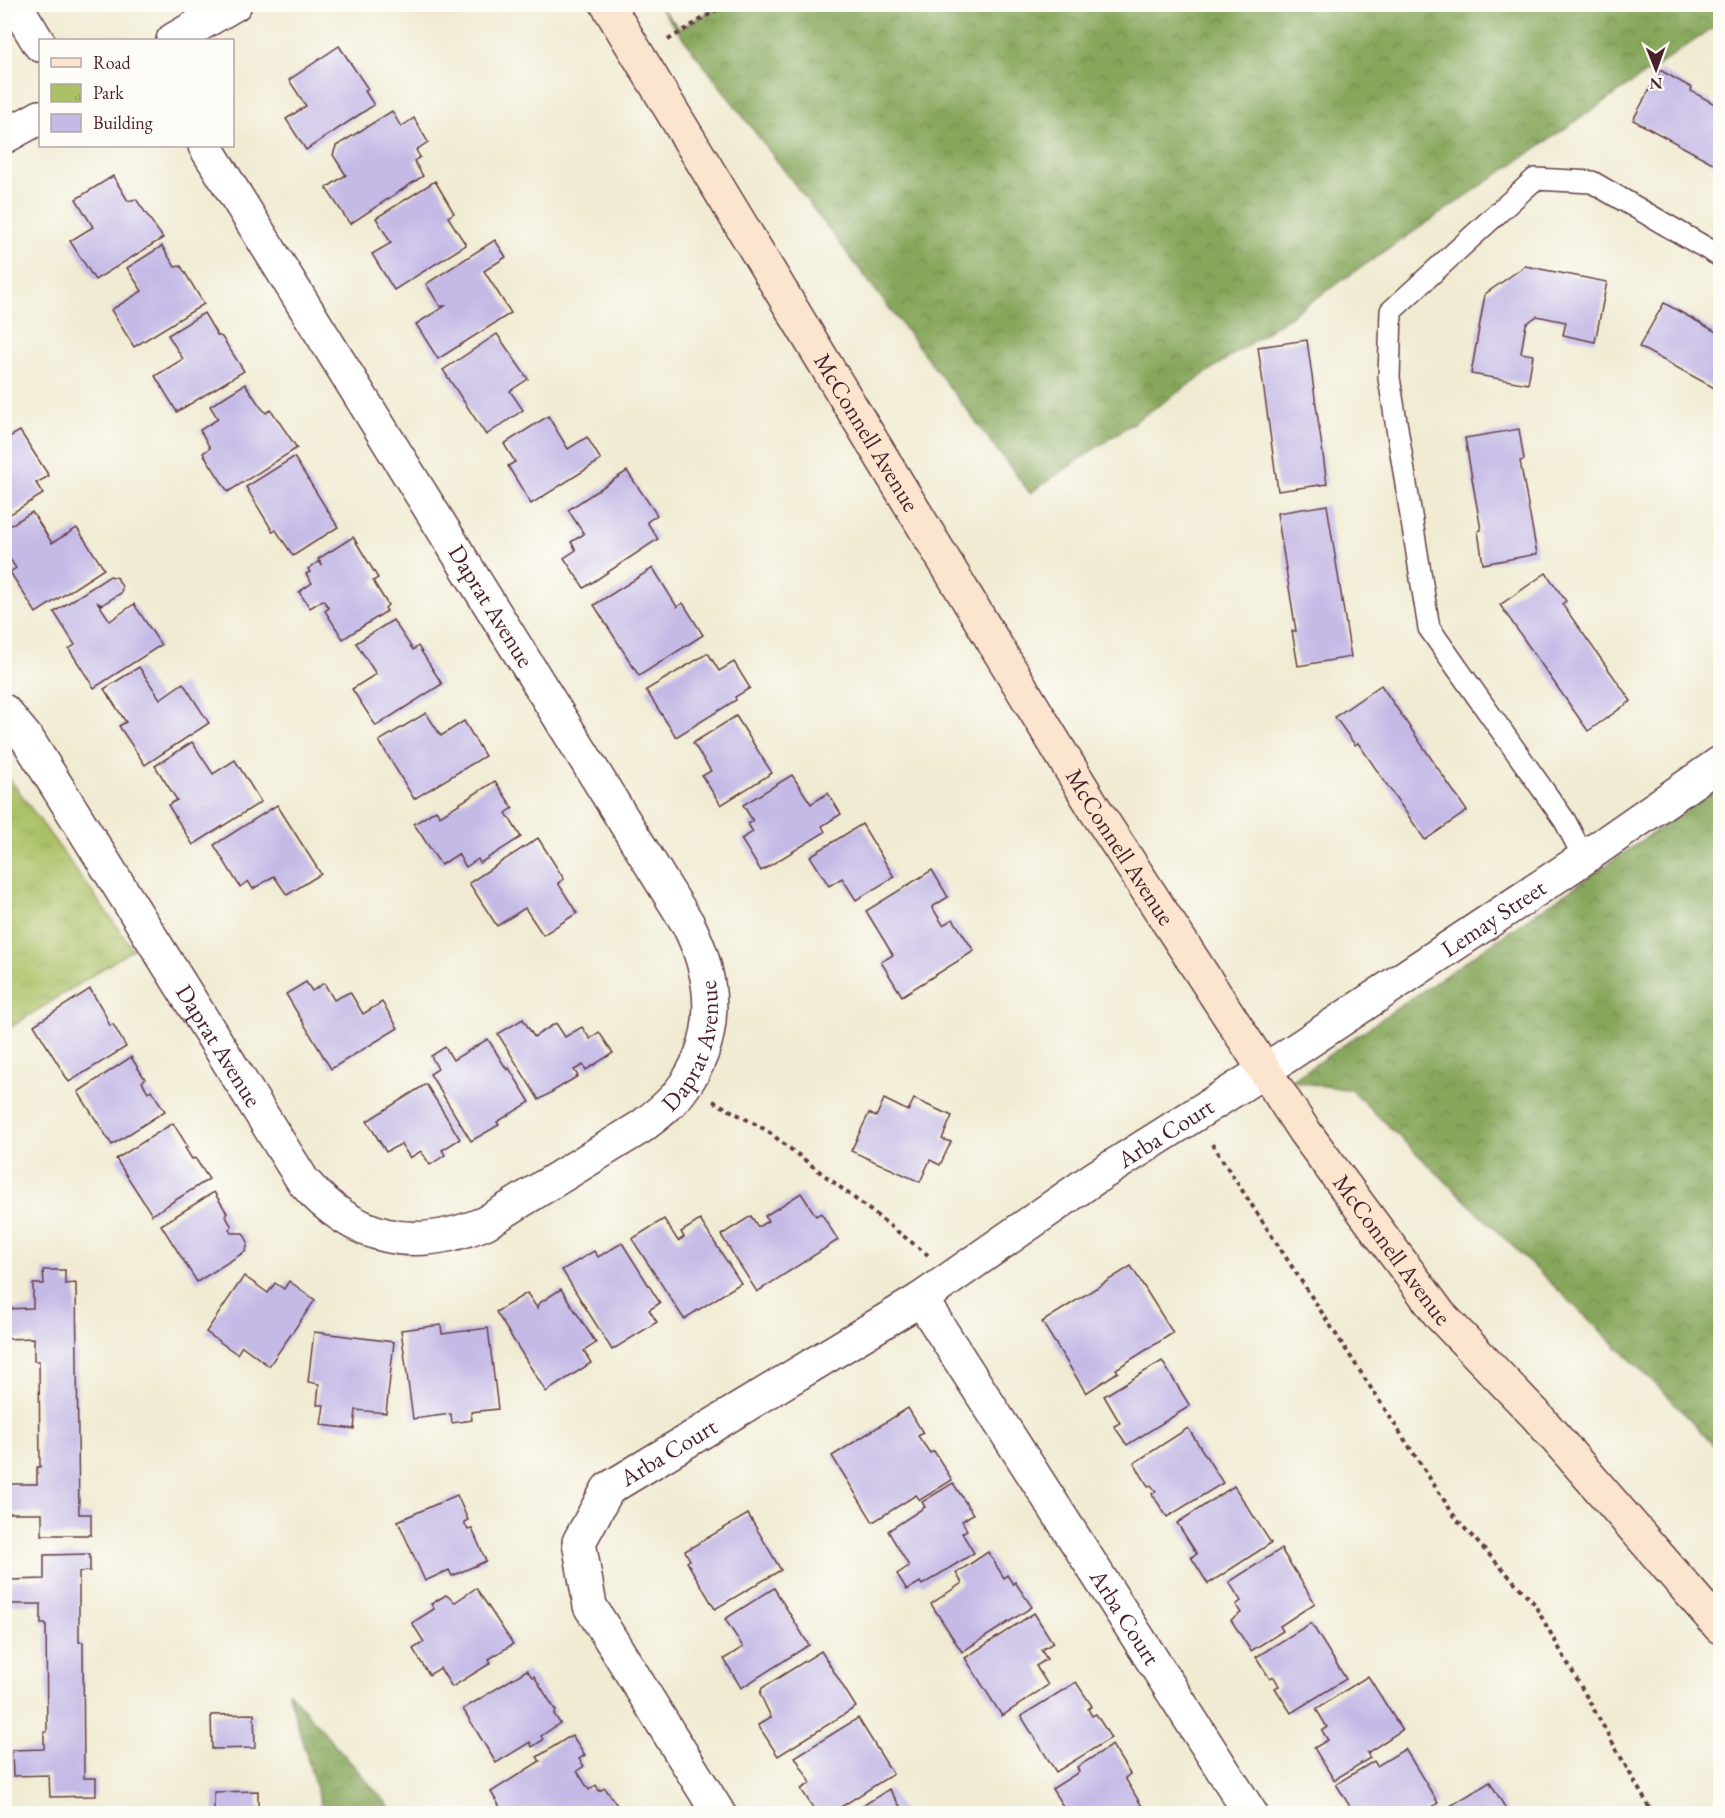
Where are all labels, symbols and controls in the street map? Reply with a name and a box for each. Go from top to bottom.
legend [39,39,234,147]
north arrow [1626,39,1686,99]
text: Road [93,51,132,74]
text: N [1650,73,1663,94]
text: Park [93,81,124,104]
text: Building [93,111,153,134]
street label: McConnell Avenue [807,347,927,517]
street label: Daprat Avenue [441,539,541,673]
street label: McConnell Avenue [1059,763,1182,931]
street label: Lemay Street [1435,872,1552,964]
street label: Daprat Avenue [169,978,269,1113]
street label: Daprat Avenue [654,978,725,1118]
street label: Arba Court [1111,1090,1220,1175]
street label: McConnell Avenue [1326,1168,1458,1332]
street label: Arba Court [613,1410,723,1494]
street label: Arba Court [1083,1562,1168,1671]

